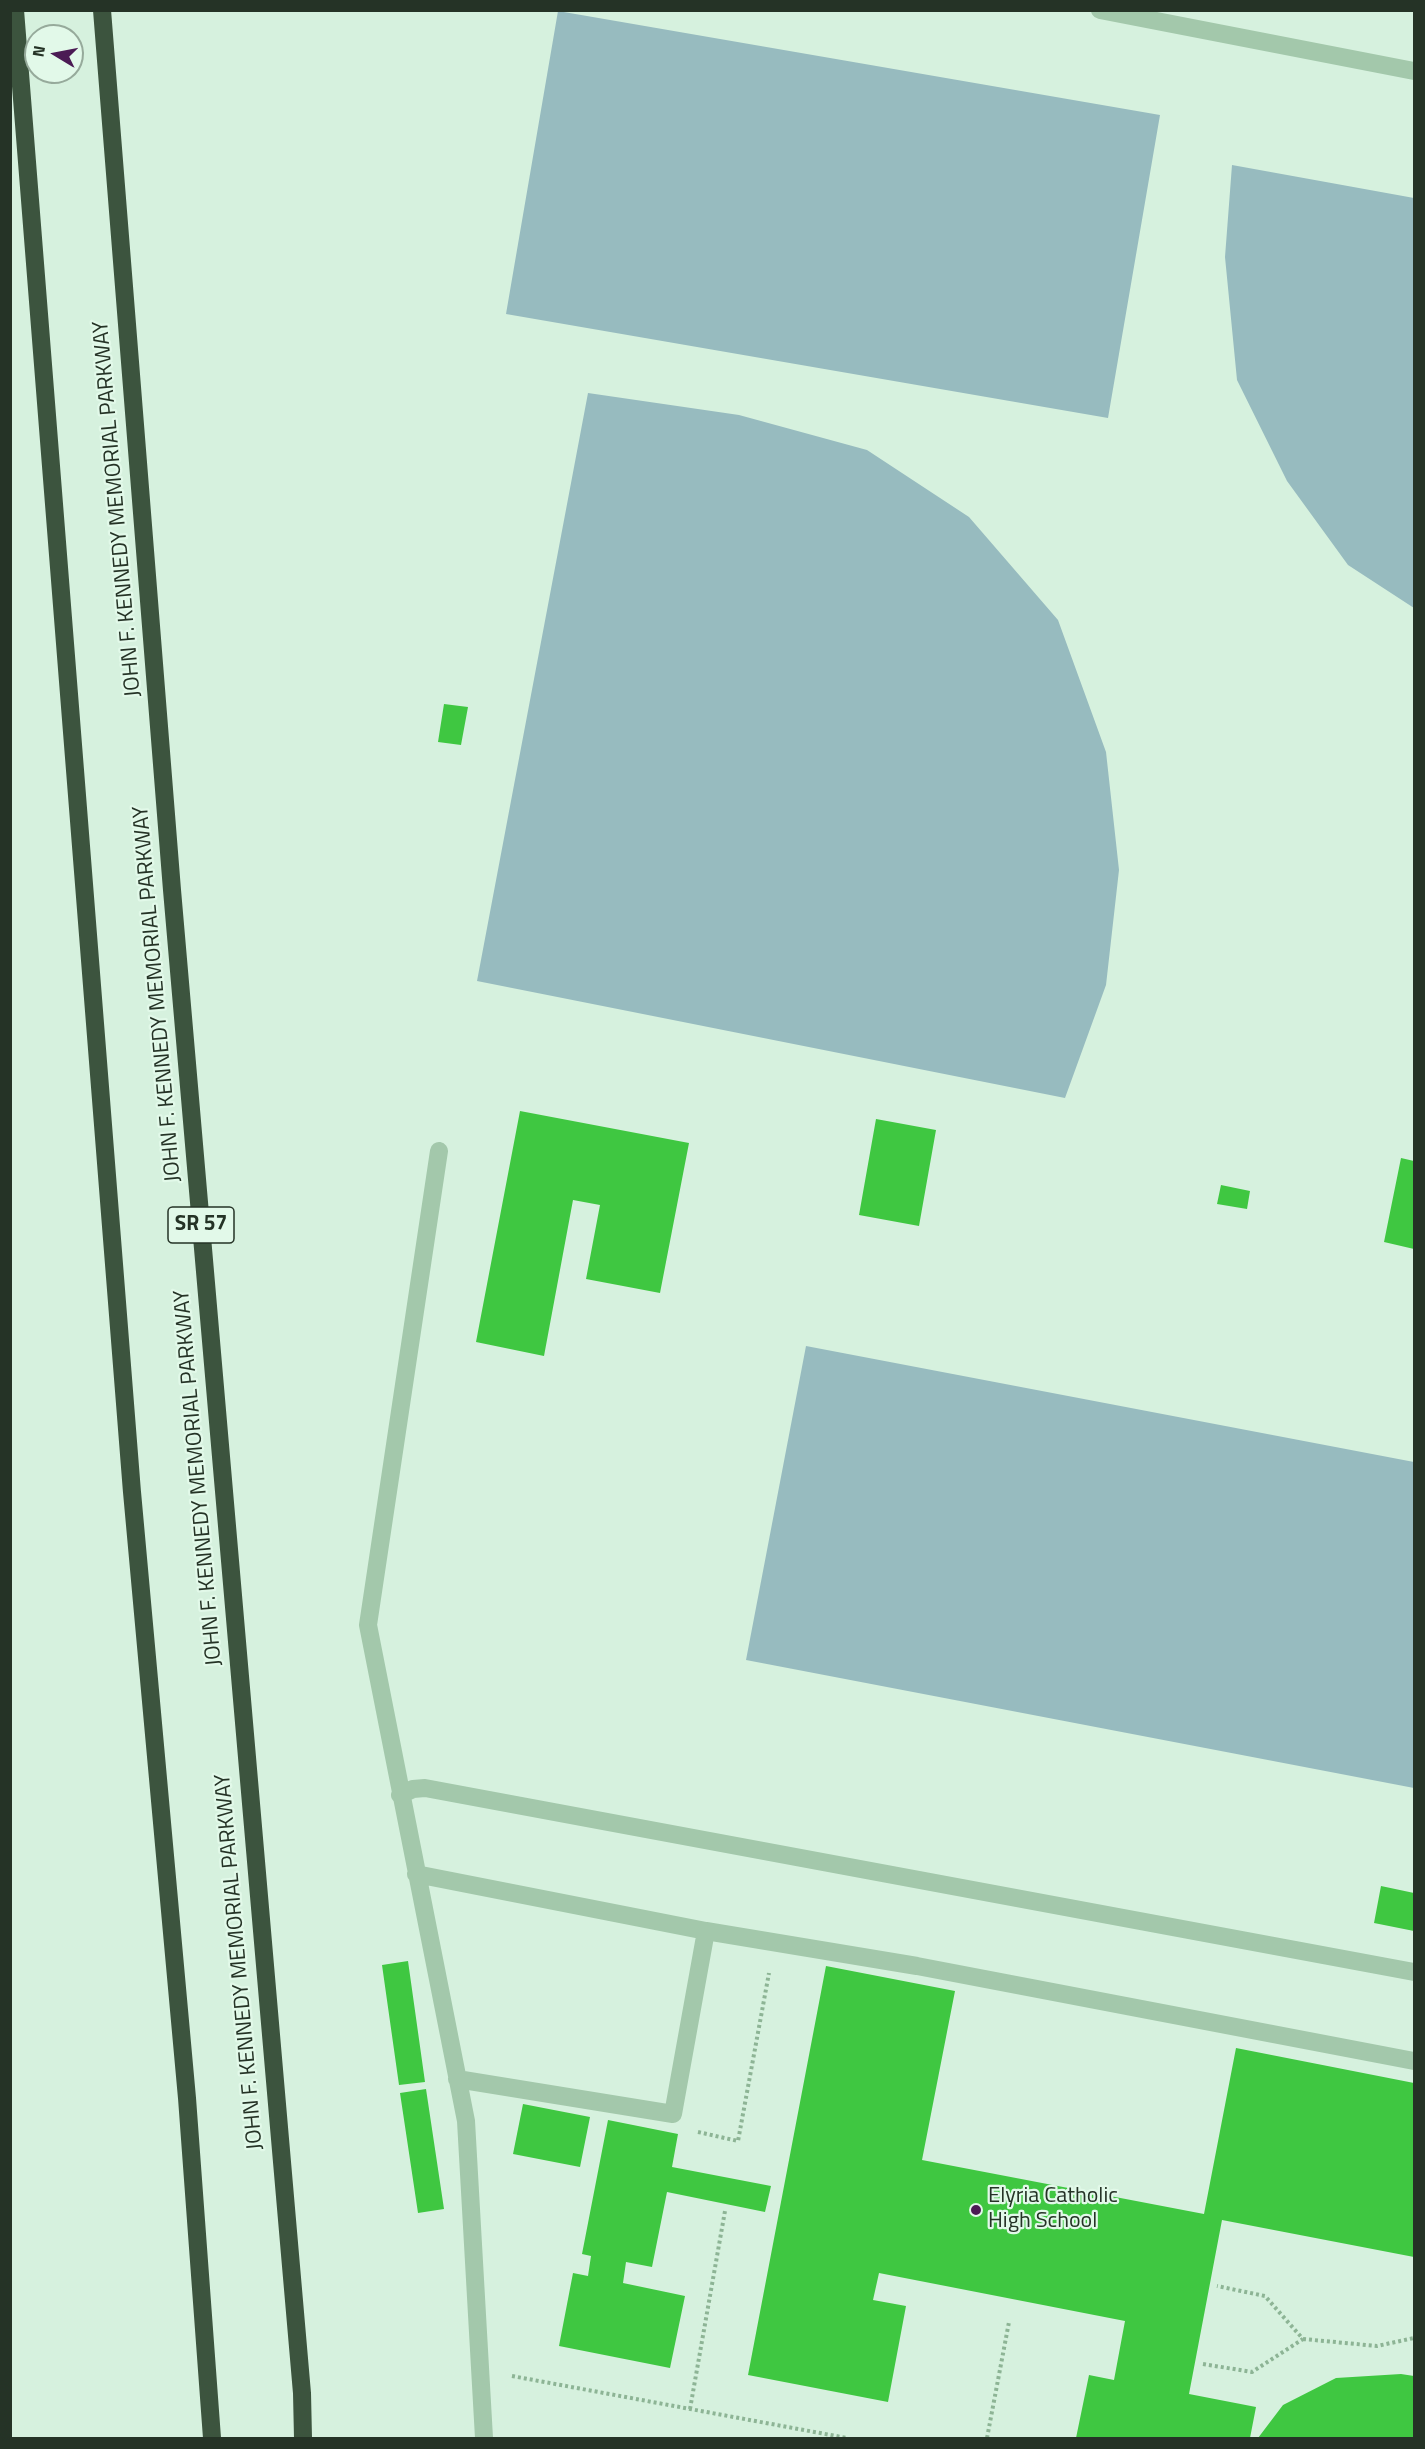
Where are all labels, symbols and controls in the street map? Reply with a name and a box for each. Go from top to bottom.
north arrow [24,24,84,84]
text: N [25,44,51,59]
street label: JOHN F. KENNEDY MEMORIAL PARKWAY [88,320,148,698]
street label: JOHN F. KENNEDY MEMORIAL PARKWAY [128,805,188,1183]
road number: SR 57 [168,1207,234,1243]
street label: JOHN F. KENNEDY MEMORIAL PARKWAY [169,1289,229,1667]
street label: JOHN F. KENNEDY MEMORIAL PARKWAY [210,1773,270,2151]
place label: Elyria Catholic High School [988,2184,1118,2236]
marker: Elyria Catholic High School [969,2203,983,2217]

